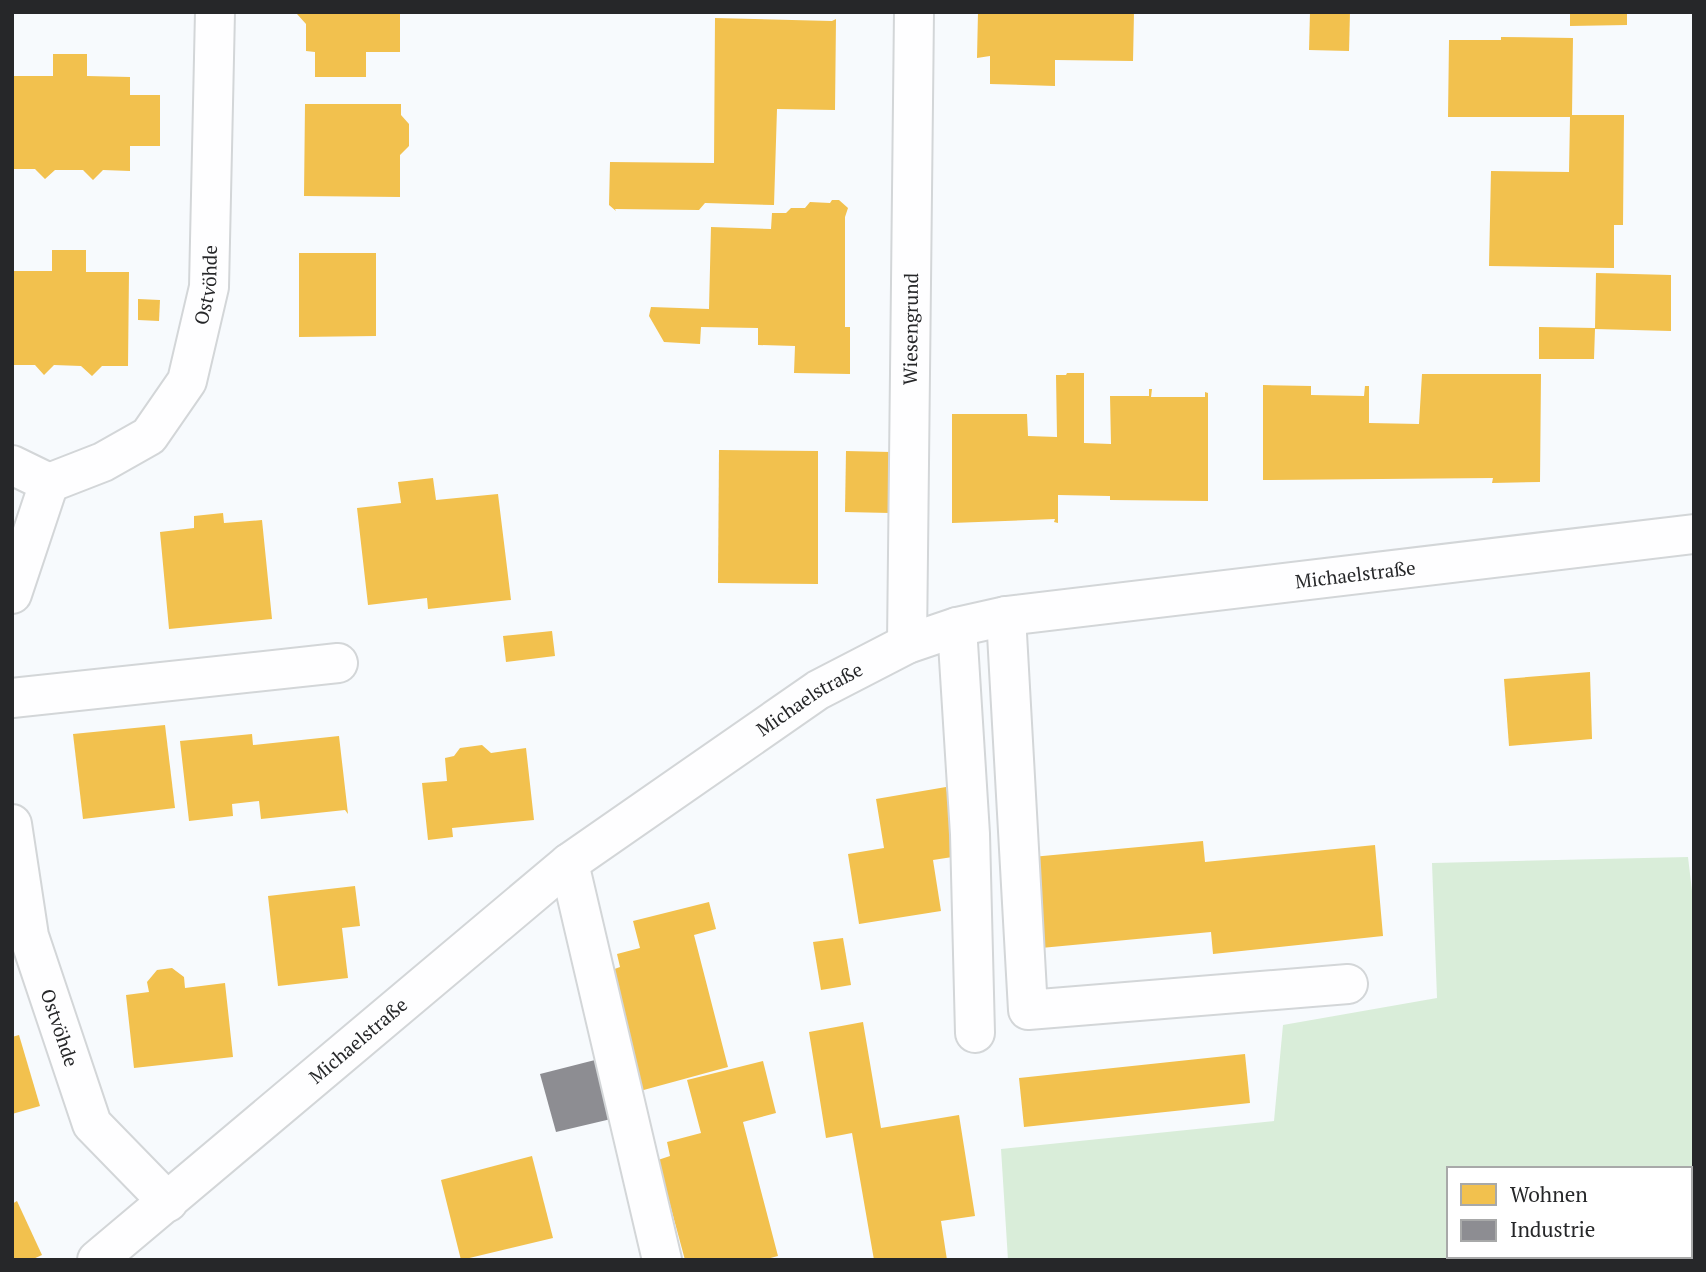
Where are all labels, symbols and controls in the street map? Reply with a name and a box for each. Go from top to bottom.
street label: Ostvöhde [188,245,222,327]
street label: Wiesengrund [897,272,923,385]
street label: Michaelstraße [1294,554,1417,593]
street label: Michaelstraße [751,656,867,741]
street label: Ostvöhde [36,985,85,1070]
street label: Michaelstraße [303,992,412,1089]
legend [1447,1167,1692,1258]
text: Wohnen [1510,1180,1588,1208]
text: Industrie [1510,1215,1595,1243]

